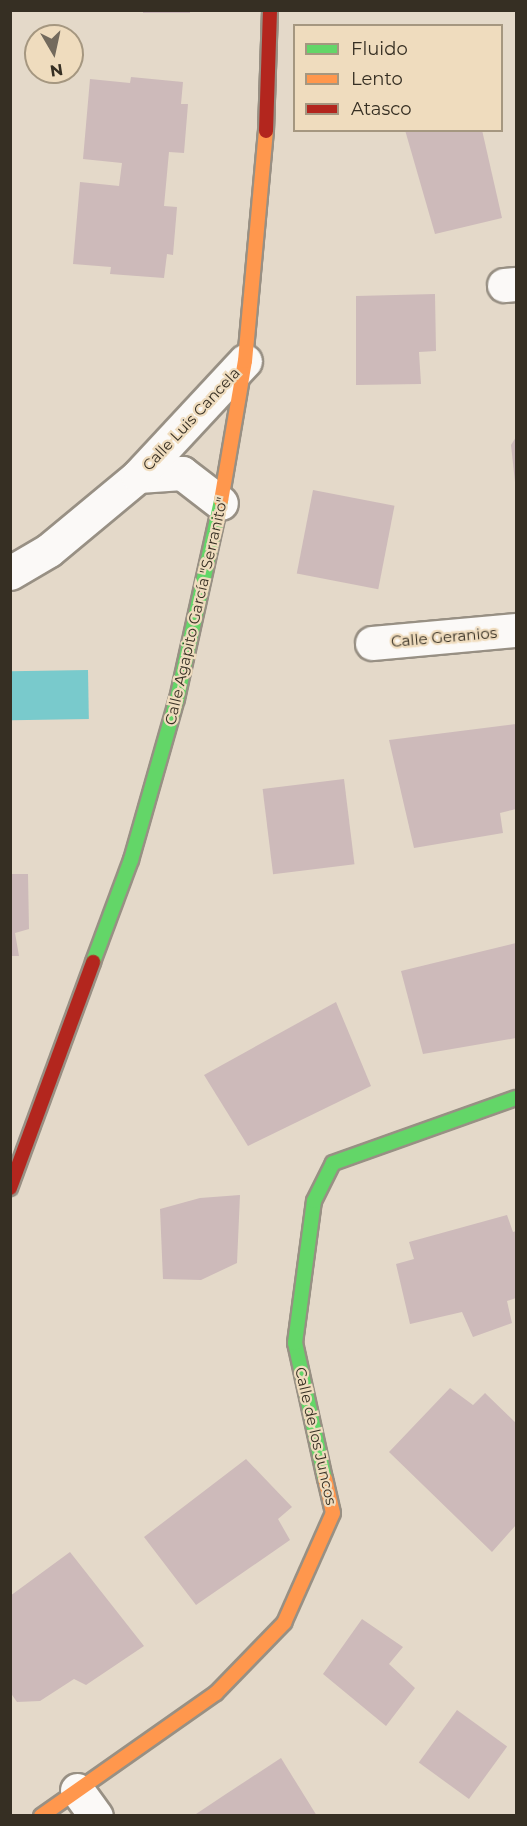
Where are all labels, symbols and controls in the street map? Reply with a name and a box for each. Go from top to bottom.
north arrow [24,24,84,84]
legend [293,24,503,132]
text: Fluido [351,38,408,60]
text: N [49,60,64,81]
text: Lento [351,68,403,90]
text: Atasco [351,98,411,120]
street label: Calle Luis Cancela [139,364,243,474]
street label: Calle Agapito García "Serranito" [161,495,231,727]
street label: Calle Geranios [390,623,498,651]
street label: Calle de los Juncos [291,1365,341,1507]

